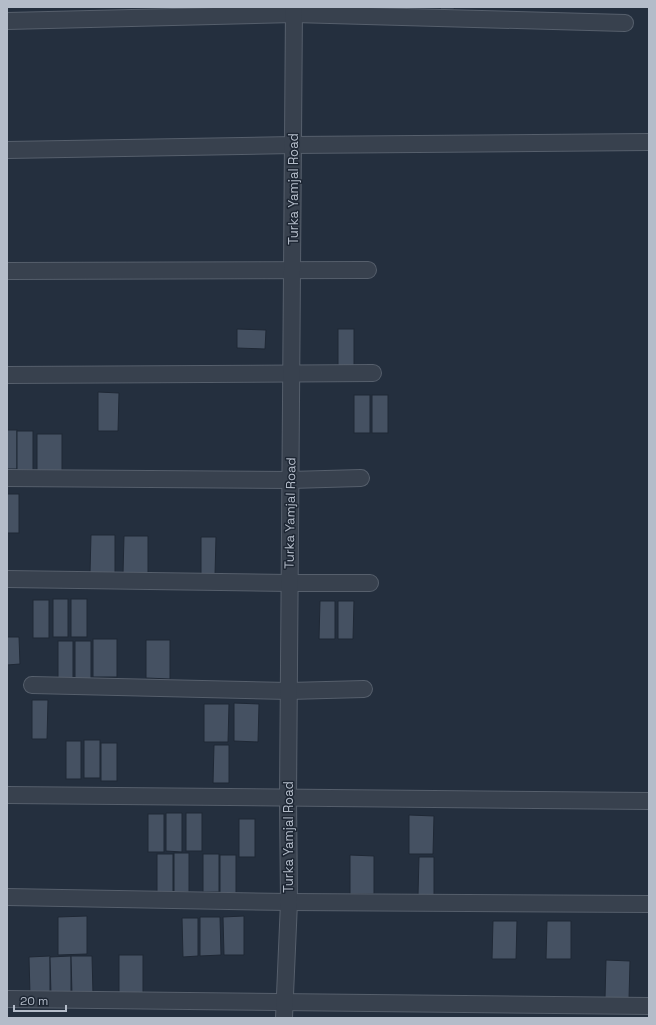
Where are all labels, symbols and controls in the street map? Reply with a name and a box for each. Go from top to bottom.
street label: Turka Yamjal Road [285,133,302,245]
street label: Turka Yamjal Road [281,457,299,569]
street label: Turka Yamjal Road [280,781,297,893]
scale bar [14,987,66,1013]
text: 20 m [20,993,48,1009]

